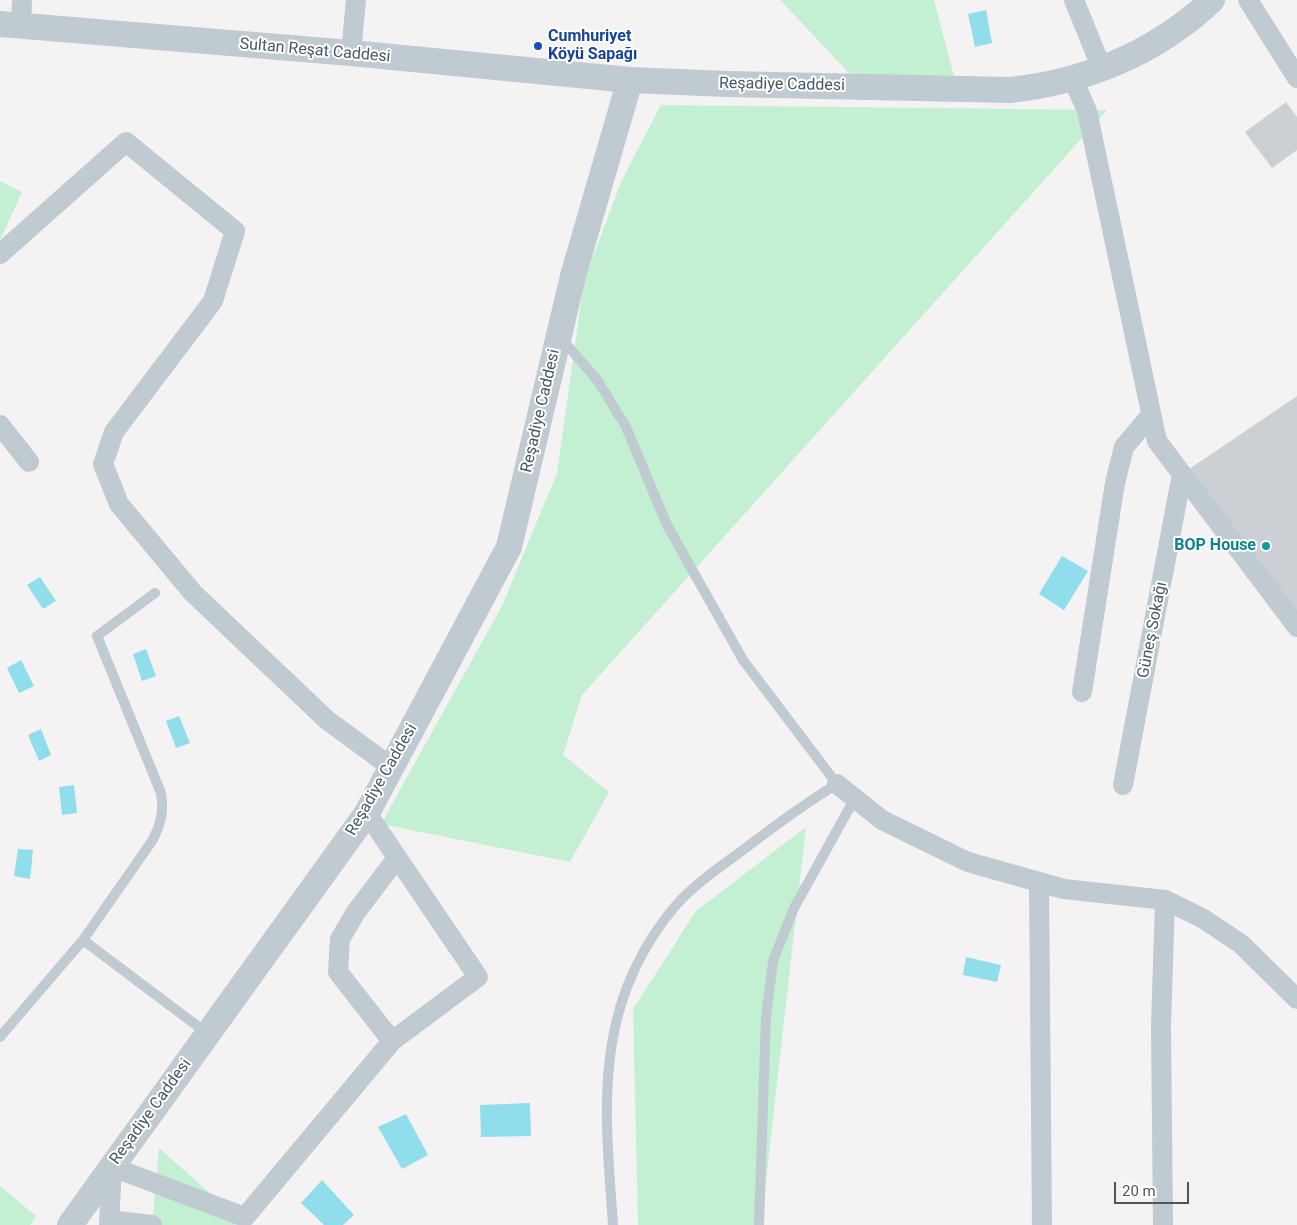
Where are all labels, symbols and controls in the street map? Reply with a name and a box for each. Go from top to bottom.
place label: Cumhuriyet Köyü Sapağı [548,27,637,65]
street label: Sultan Reşat Caddesi [239,35,391,67]
marker: Cumhuriyet Köyü Sapağı [532,40,544,52]
street label: Reşadiye Caddesi [719,74,845,96]
street label: Reşadiye Caddesi [517,347,565,475]
place label: BOP House [1174,536,1256,556]
marker: BOP House [1260,540,1272,552]
street label: Güneş Sokağı [1134,580,1172,680]
street label: Reşadiye Caddesi [342,721,422,839]
street label: Reşadiye Caddesi [106,1055,196,1169]
scale bar [1117,1172,1192,1204]
text: 20 m [1122,1182,1156,1200]

